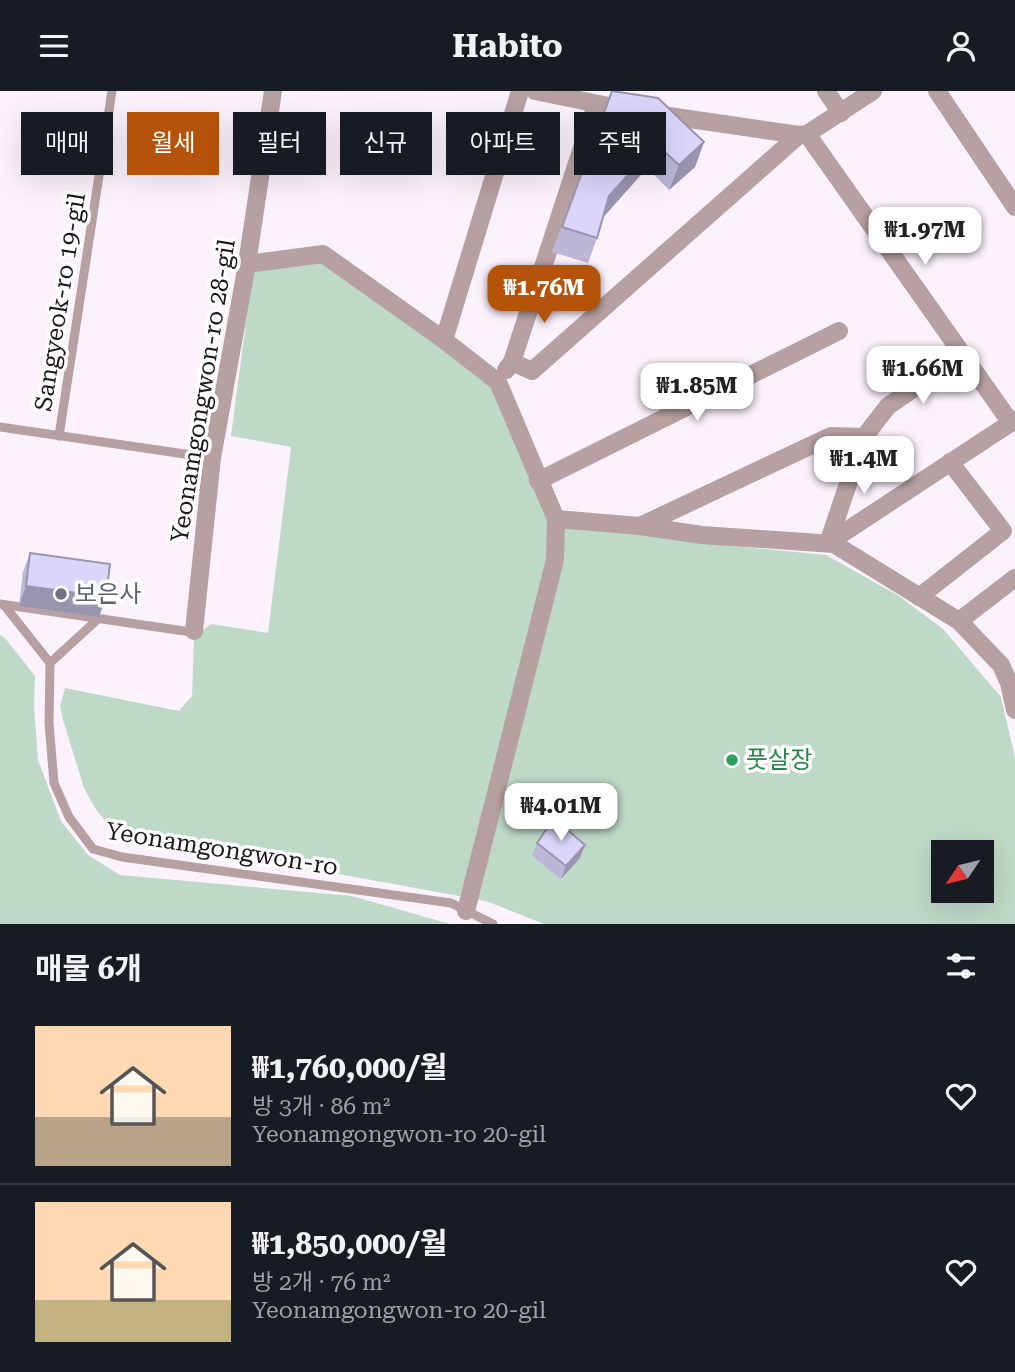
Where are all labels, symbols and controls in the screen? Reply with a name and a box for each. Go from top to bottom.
icon: menu [35,27,73,65]
text: Habito [452,27,563,65]
icon: person [942,27,980,65]
chip: 매매 [21,112,113,175]
chip: 월세 [127,112,219,175]
chip: 필터 [233,112,326,175]
chip: 신규 [340,112,432,175]
chip: 아파트 [446,112,560,175]
chip: 주택 [574,112,666,175]
street label: Sangyeok-ro 19-gil [29,191,91,413]
pin: ₩1.97M [868,207,982,267]
text: ₩1.97M [885,216,965,243]
street label: Yeonamgongwon-ro 28-gil [165,237,241,545]
pin: ₩1.76M [487,265,601,325]
text: ₩1.76M [504,274,584,301]
pin: ₩1.66M [866,347,980,406]
text: ₩1.66M [883,355,963,382]
pin: ₩1.85M [640,363,754,423]
text: ₩1.85M [657,372,737,399]
pin: ₩1.4M [815,437,913,496]
text: ₩1.4M [830,445,898,472]
place label: 보은사 [75,580,141,608]
marker: 보은사 [53,586,69,602]
place label: 풋살장 [746,746,812,774]
marker: 풋살장 [724,752,740,768]
pin: ₩4.01M [504,783,618,843]
text: ₩4.01M [521,792,601,819]
street label: Yeonamgongwon-ro [104,817,340,881]
north arrow [931,840,994,903]
map controls [931,840,994,903]
icon: filters [942,947,980,985]
text: 매물 6개 [35,951,142,986]
text: ₩1,760,000/월 [252,1050,447,1085]
icon: home [91,1054,175,1138]
icon: heart [942,1077,980,1115]
text: 방 3개 · 86 m² [252,1093,390,1120]
text: Yeonamgongwon-ro 20-gil [252,1121,546,1148]
text: ₩1,850,000/월 [252,1226,447,1261]
icon: home [91,1230,175,1314]
icon: heart [942,1253,980,1291]
text: 방 2개 · 76 m² [252,1269,390,1296]
text: Yeonamgongwon-ro 20-gil [252,1297,546,1324]

